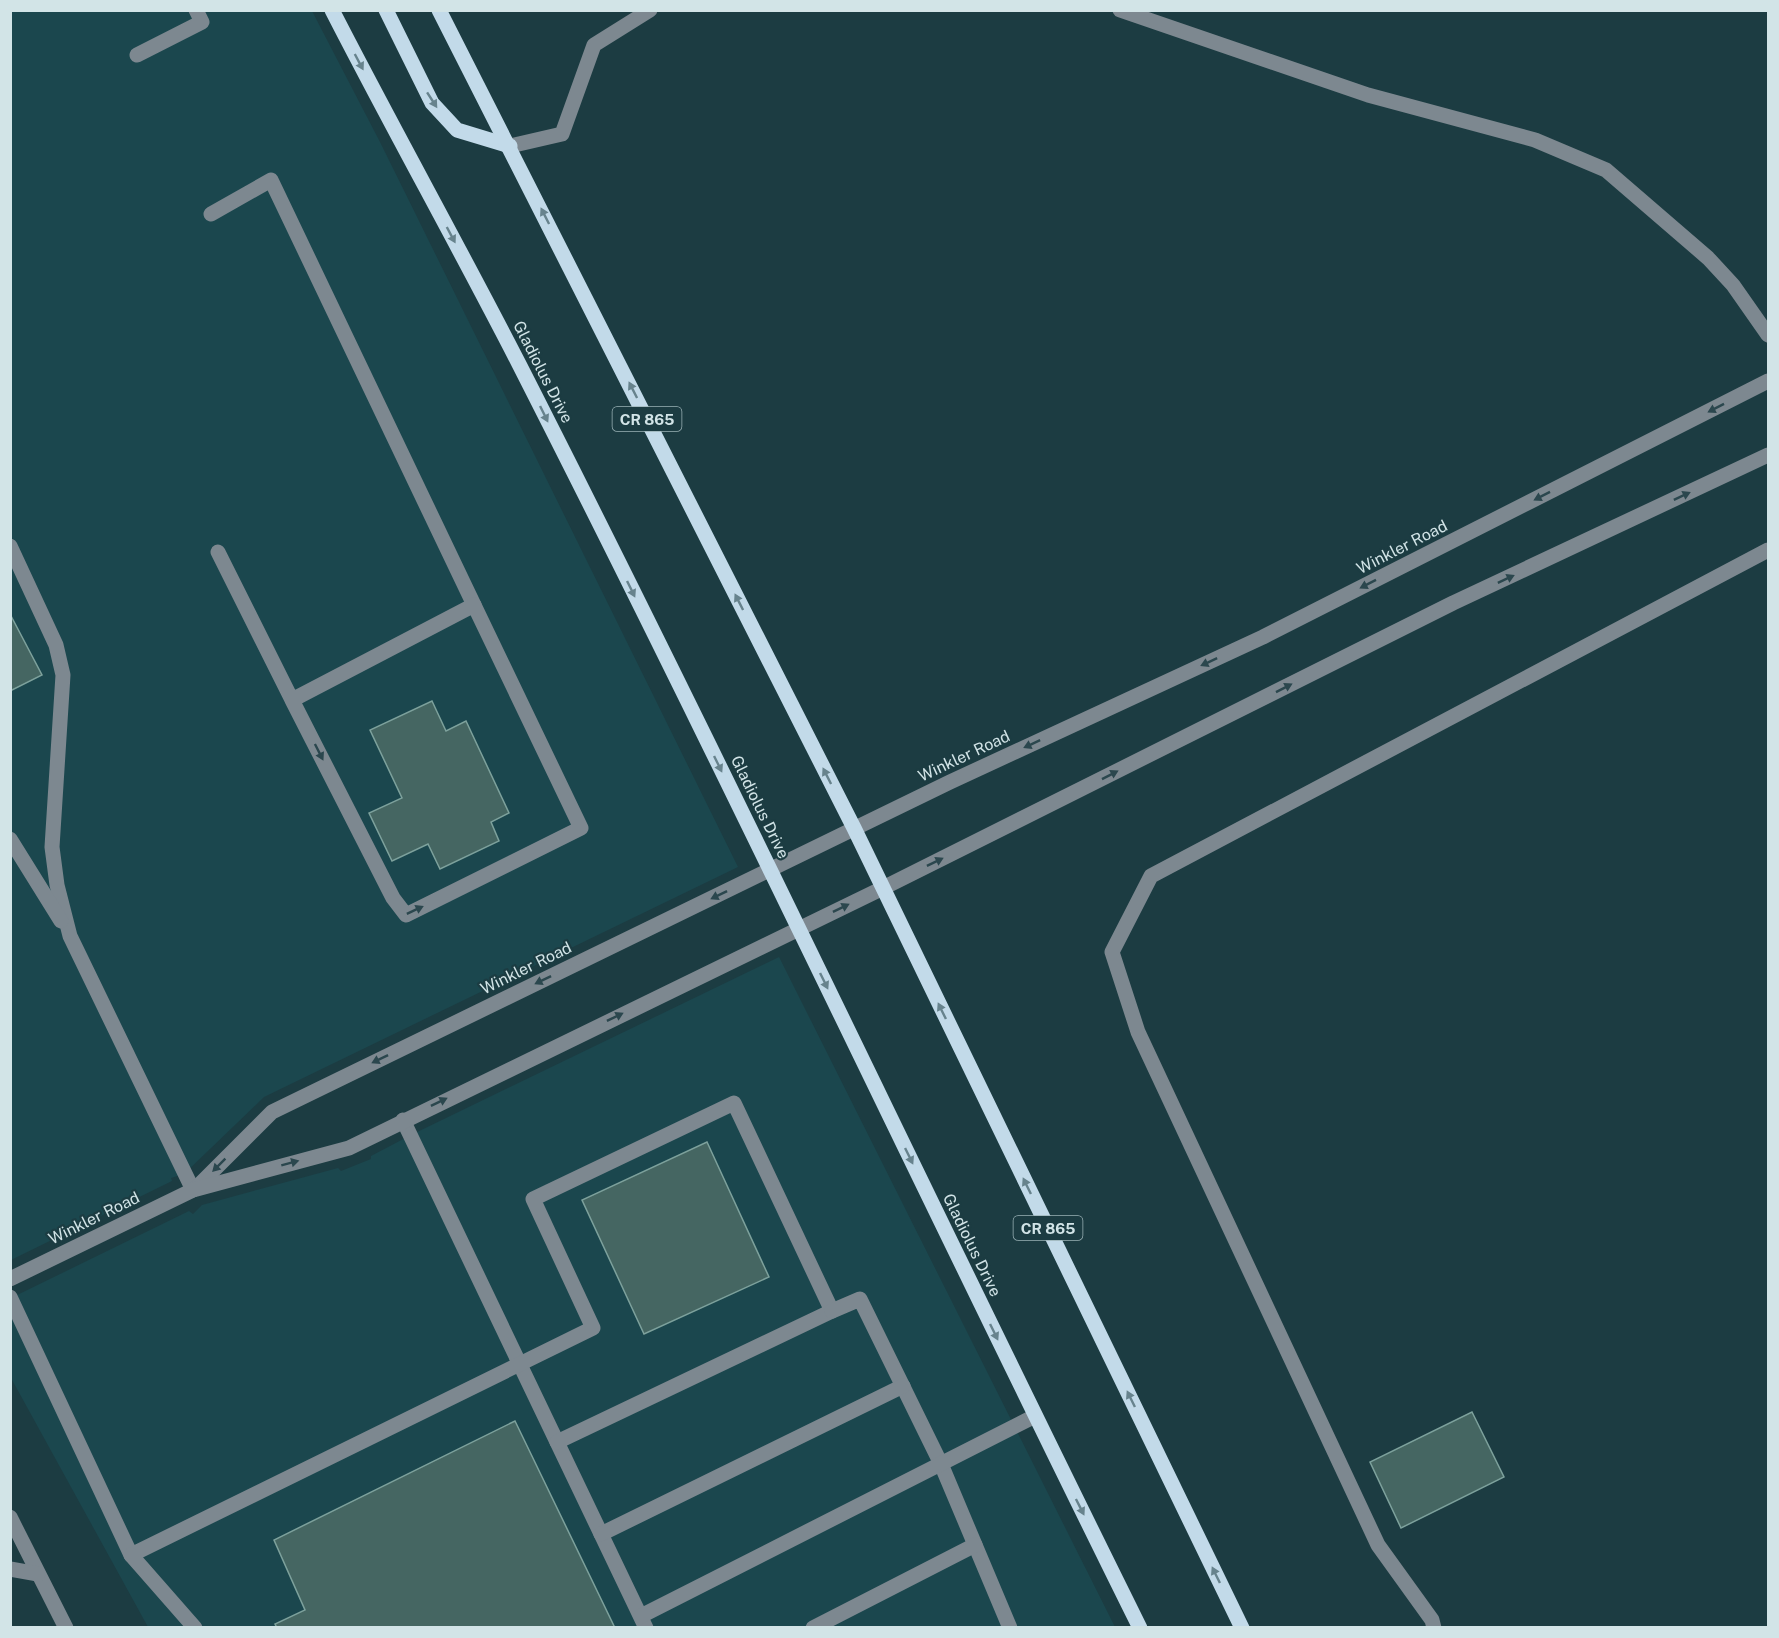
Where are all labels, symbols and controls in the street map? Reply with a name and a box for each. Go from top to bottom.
one-way arrow [354,54,364,71]
one-way arrow [426,91,437,108]
one-way arrow [540,207,550,224]
one-way arrow [446,226,456,243]
street label: Gladiolus Drive [509,318,577,426]
one-way arrow [628,382,637,399]
one-way arrow [1708,403,1725,412]
one-way arrow [540,406,549,423]
road number: CR 865 [612,407,682,431]
one-way arrow [1534,491,1551,500]
one-way arrow [1674,491,1691,500]
street label: Winkler Road [1354,516,1450,578]
one-way arrow [1497,574,1514,583]
one-way arrow [1360,579,1377,589]
one-way arrow [626,580,636,598]
one-way arrow [735,593,745,611]
one-way arrow [1200,657,1218,667]
one-way arrow [1276,683,1293,693]
street label: Winkler Road [915,726,1013,786]
one-way arrow [1024,739,1041,748]
one-way arrow [313,743,323,761]
street label: Gladiolus Drive [727,752,793,862]
one-way arrow [713,755,723,772]
one-way arrow [822,767,832,784]
one-way arrow [1101,770,1118,780]
one-way arrow [927,857,944,867]
one-way arrow [710,891,727,900]
one-way arrow [832,904,849,913]
one-way arrow [406,905,424,915]
street label: Winkler Road [477,938,575,998]
one-way arrow [819,972,829,989]
one-way arrow [534,975,551,984]
one-way arrow [938,1002,947,1019]
one-way arrow [606,1013,623,1022]
one-way arrow [371,1054,388,1064]
one-way arrow [430,1098,448,1108]
one-way arrow [904,1148,914,1165]
one-way arrow [211,1158,226,1172]
one-way arrow [281,1158,300,1168]
one-way arrow [1023,1178,1032,1195]
street label: Winkler Road [45,1188,143,1248]
street label: Gladiolus Drive [939,1190,1005,1300]
road number: CR 865 [1014,1216,1082,1240]
one-way arrow [990,1323,999,1340]
one-way arrow [1126,1391,1136,1408]
one-way arrow [1076,1498,1085,1515]
one-way arrow [1212,1566,1221,1583]

